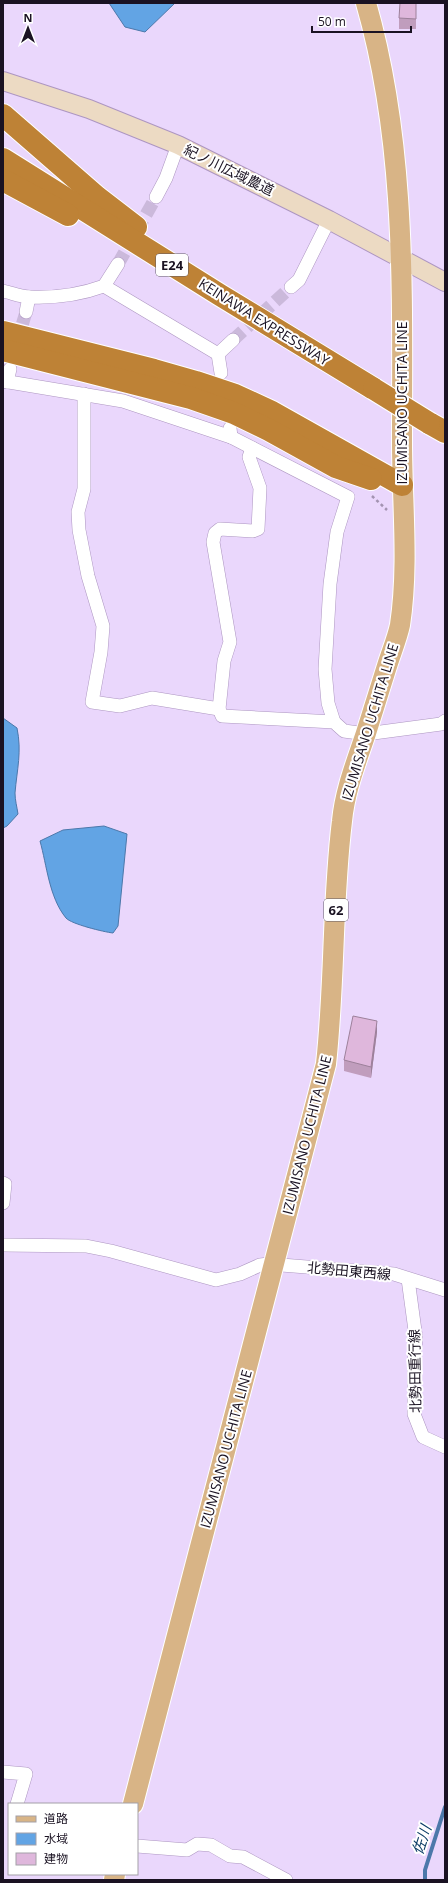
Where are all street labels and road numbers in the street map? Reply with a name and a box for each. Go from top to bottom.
street label: 紀ノ川広域農道 [181,140,277,200]
road number: E24 [156,254,188,276]
street label: KEINAWA EXPRESSWAY [195,274,333,370]
street label: IZUMISANO UCHITA LINE [392,321,411,485]
street label: IZUMISANO UCHITA LINE [337,641,402,803]
road number: 62 [324,899,348,921]
street label: IZUMISANO UCHITA LINE [278,1053,335,1216]
street label: 北勢田東西線 [306,1257,392,1284]
street label: 北勢田重行線 [404,1329,425,1413]
street label: IZUMISANO UCHITA LINE [195,1368,256,1530]

